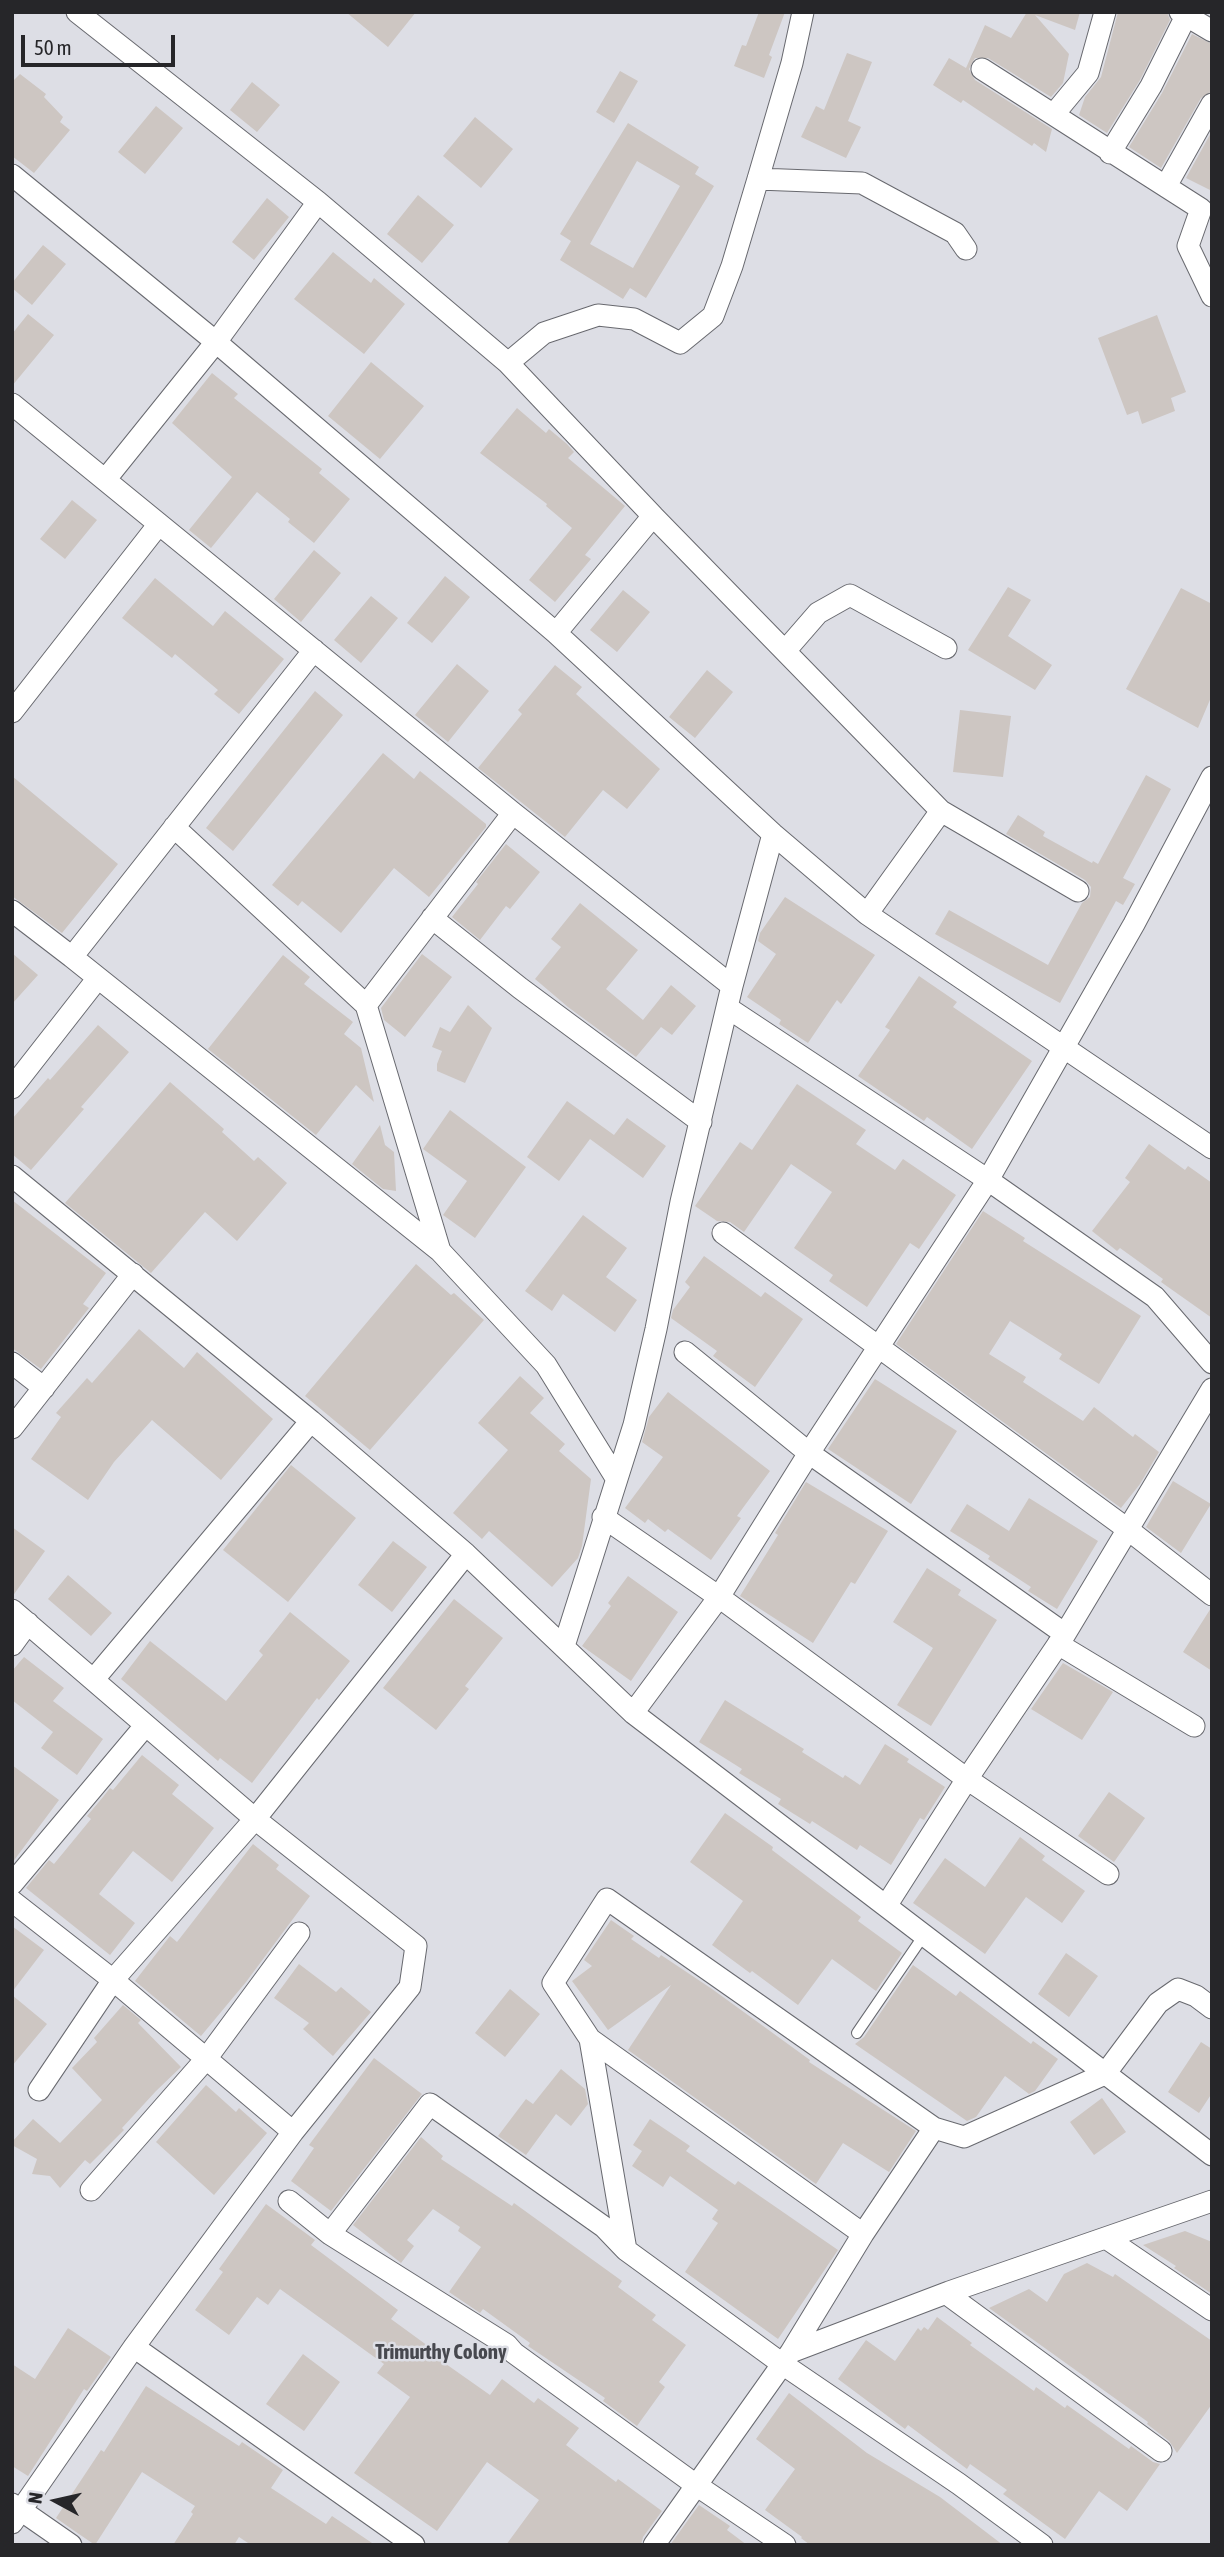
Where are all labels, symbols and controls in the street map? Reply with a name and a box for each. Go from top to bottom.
scale bar [24,21,178,65]
text: 50 m [34,35,72,59]
district label: Trimurthy Colony [375,2339,507,2365]
north arrow [21,2466,91,2536]
text: N [24,2491,47,2505]

